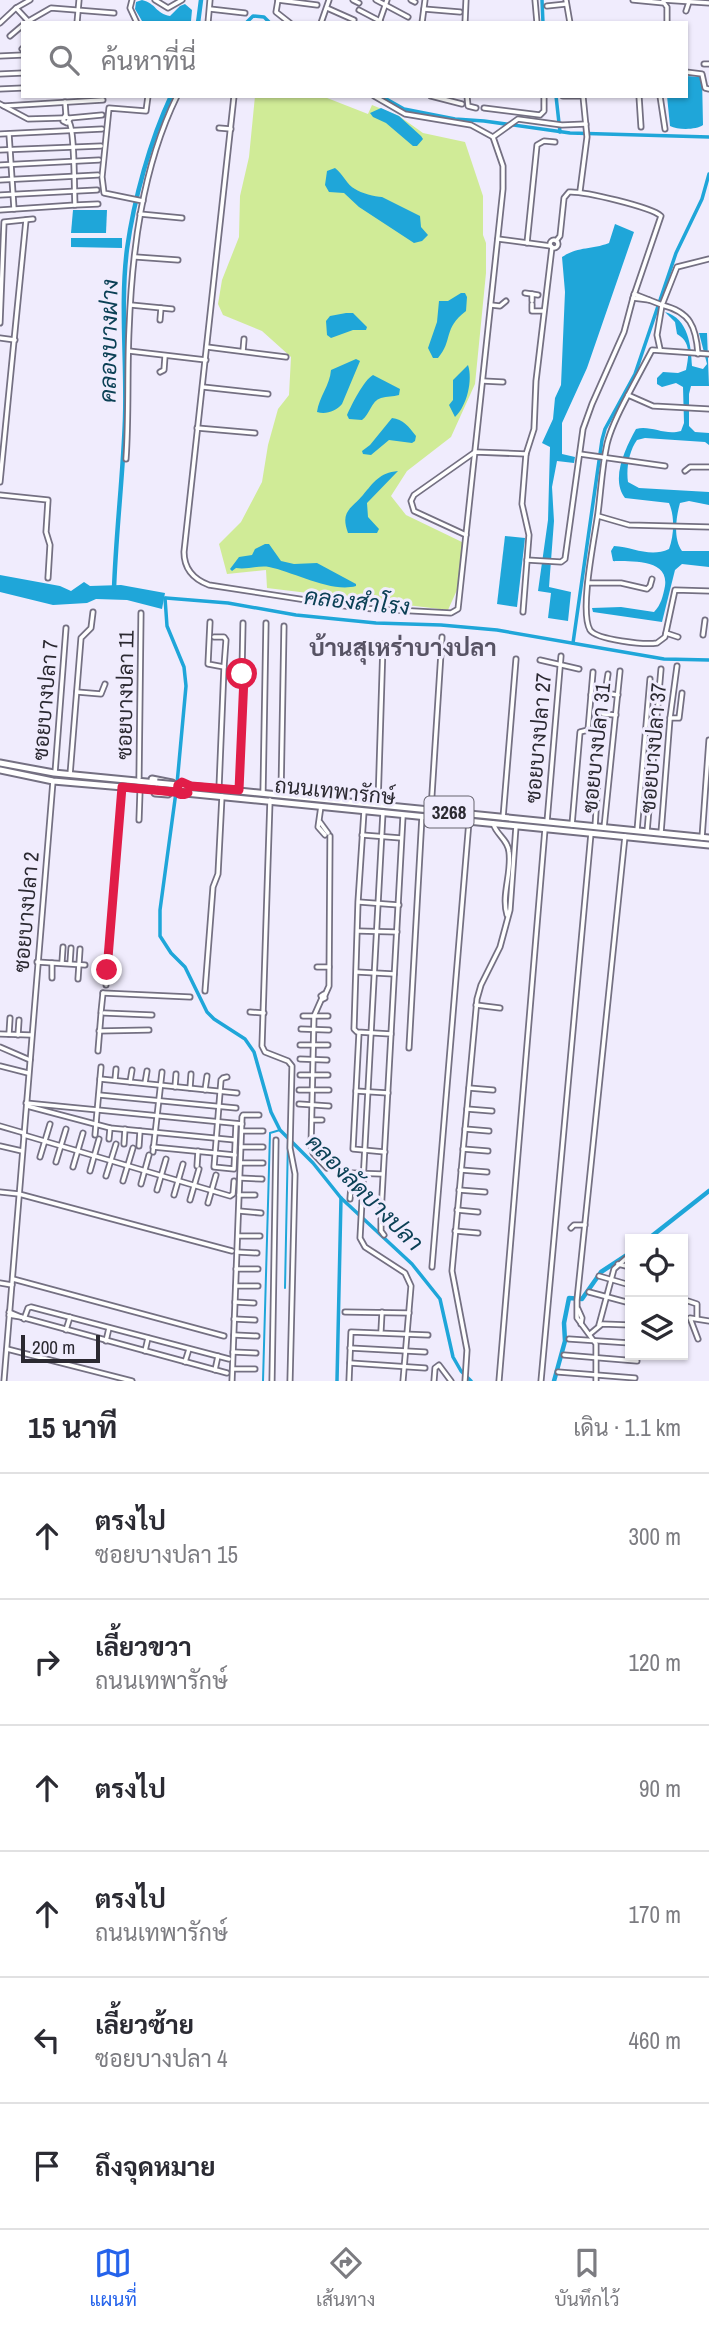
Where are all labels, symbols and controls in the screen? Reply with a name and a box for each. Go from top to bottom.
search box [21,21,688,98]
icon: search [45,41,83,79]
text: ค้นหาที่นี่ [101,43,196,78]
water label: คลองบางฝาง [91,279,125,403]
water label: คลองสำโรง [303,580,411,622]
street label: ซอยบางปลา 11 [109,630,141,760]
district label: บ้านสุเหร่าบางปลา [309,631,497,665]
street label: ซอยบางปลา 7 [25,638,65,762]
route start [226,658,257,689]
street label: ซอยบางปลา 27 [518,672,558,804]
street label: ซอยบางปลา 31 [575,681,617,814]
street label: ซอยบางปลา 37 [633,682,673,814]
street label: ถนนเทพารักษ์ [273,770,397,812]
road number: 3268 [424,796,474,828]
street label: ซอยบางปลา 2 [6,850,46,974]
route end [91,954,122,985]
water label: คลองลัดบางปลา [300,1127,430,1257]
map controls [625,1234,688,1360]
button: locate [625,1234,688,1297]
button: layers [625,1297,688,1360]
scale bar [21,1332,100,1364]
text: 200 m [32,1334,75,1360]
text: 15 นาที [28,1407,117,1447]
text: เดิน · 1.1 km [573,1412,681,1443]
text: ตรงไป [95,1503,166,1538]
icon: ahead [28,1517,66,1555]
text: 300 m [629,1521,681,1552]
text: ซอยบางปลา 15 [95,1539,238,1570]
text: เลี้ยวขวา [95,1629,192,1664]
icon: right [28,1643,66,1681]
text: 120 m [629,1647,681,1678]
text: ถนนเทพารักษ์ [95,1665,228,1696]
icon: ahead [28,1769,66,1807]
text: ตรงไป [95,1771,166,1806]
text: 90 m [639,1773,681,1804]
text: ตรงไป [95,1881,166,1916]
icon: ahead [28,1895,66,1933]
text: 170 m [629,1899,681,1930]
text: ถนนเทพารักษ์ [95,1917,228,1948]
text: เลี้ยวซ้าย [95,2007,194,2042]
icon: left [28,2021,66,2059]
text: 460 m [629,2025,681,2056]
text: ซอยบางปลา 4 [95,2043,228,2074]
icon: arrive [28,2147,66,2185]
text: ถึงจุดหมาย [95,2149,216,2184]
tab: แผนที่ [90,2244,137,2312]
tab: เส้นทาง [316,2244,375,2312]
tab: บันทึกไว้ [554,2244,619,2312]

